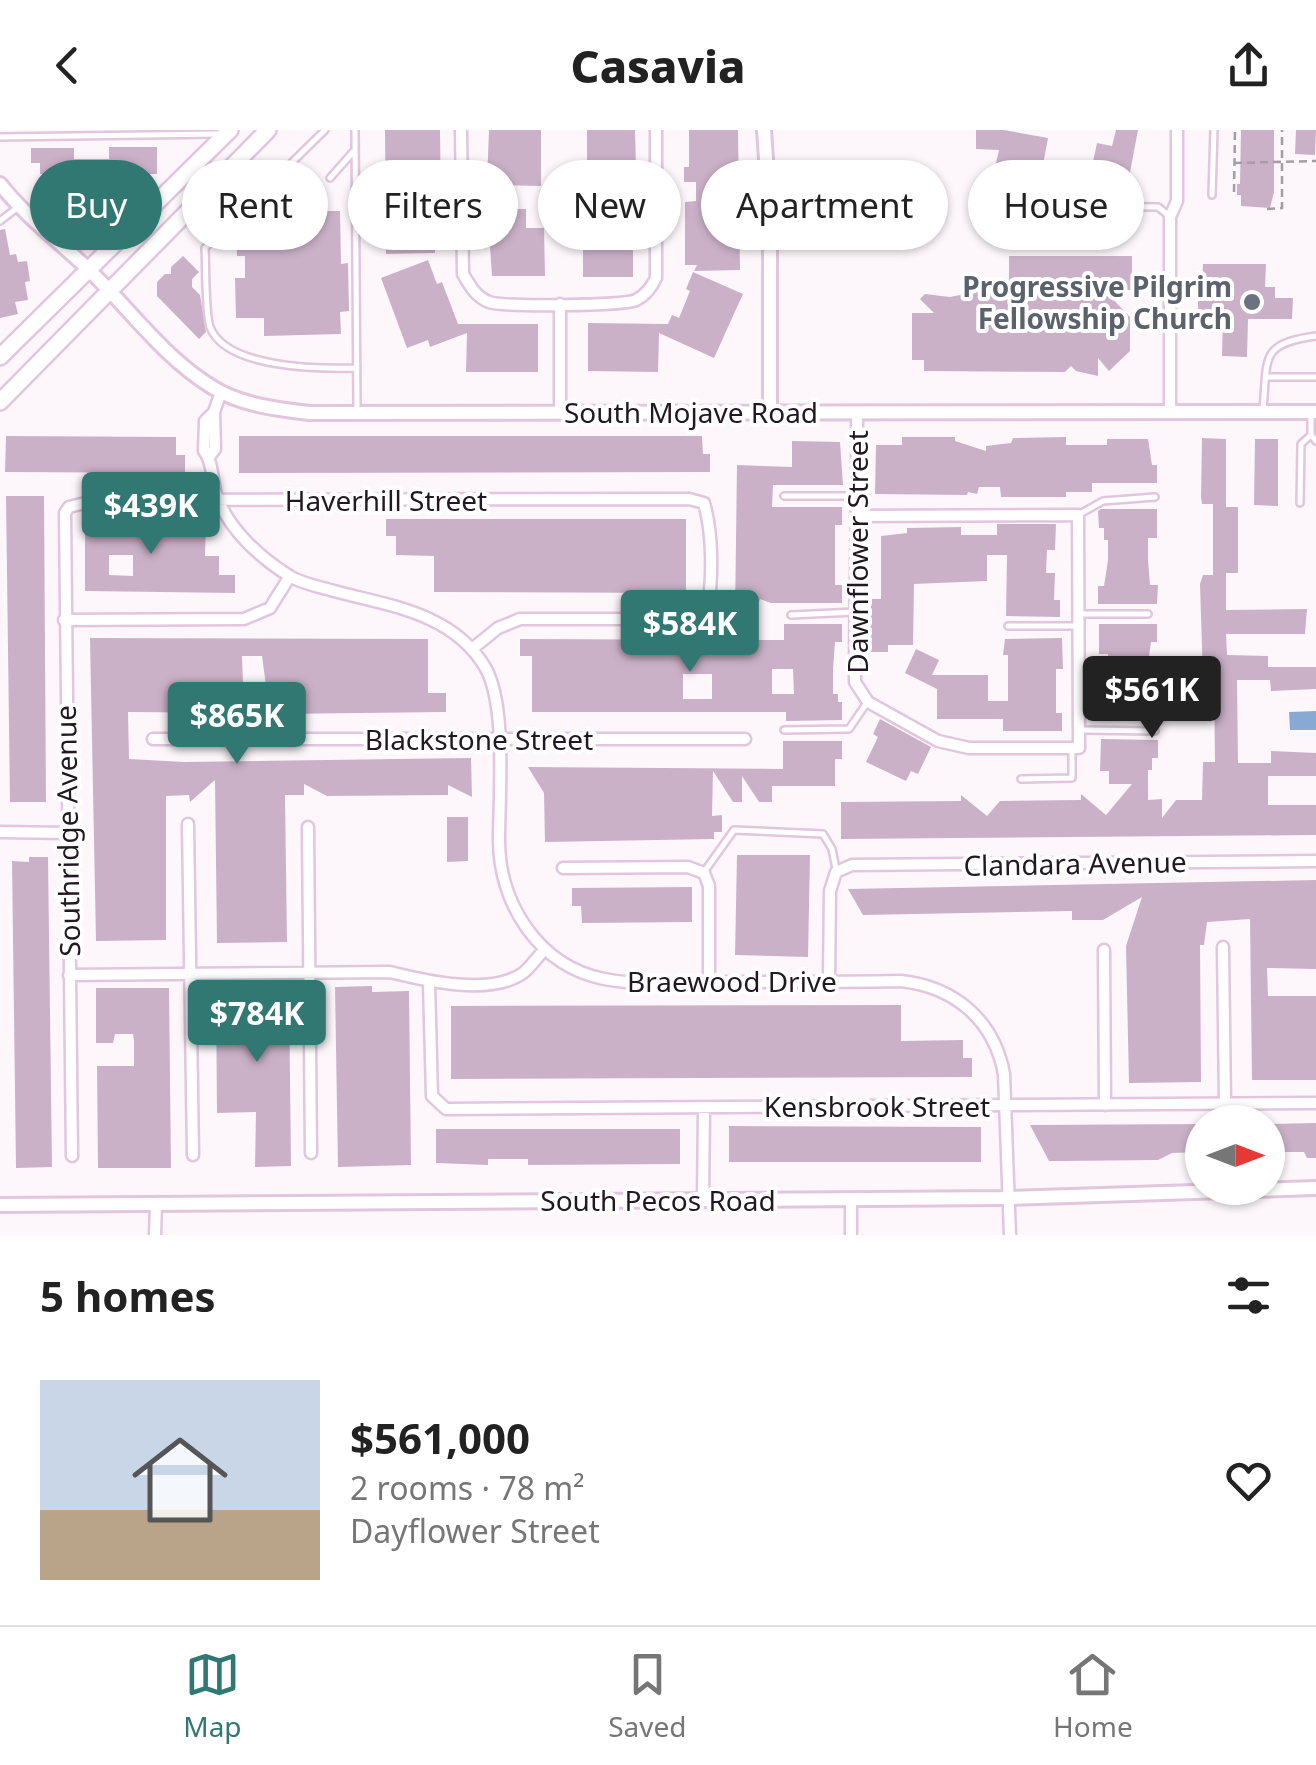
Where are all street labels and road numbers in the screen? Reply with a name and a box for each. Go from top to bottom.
street label: South Mojave Road [564,393,818,431]
street label: Dawnflower Street [838,430,876,674]
street label: Haverhill Street [285,481,487,519]
street label: Southridge Avenue [46,705,88,957]
street label: Blackstone Street [365,720,593,758]
street label: Clandara Avenue [963,842,1187,884]
street label: Braewood Drive [627,962,837,1000]
street label: Kensbrook Street [764,1087,990,1125]
street label: South Pecos Road [540,1181,776,1219]

